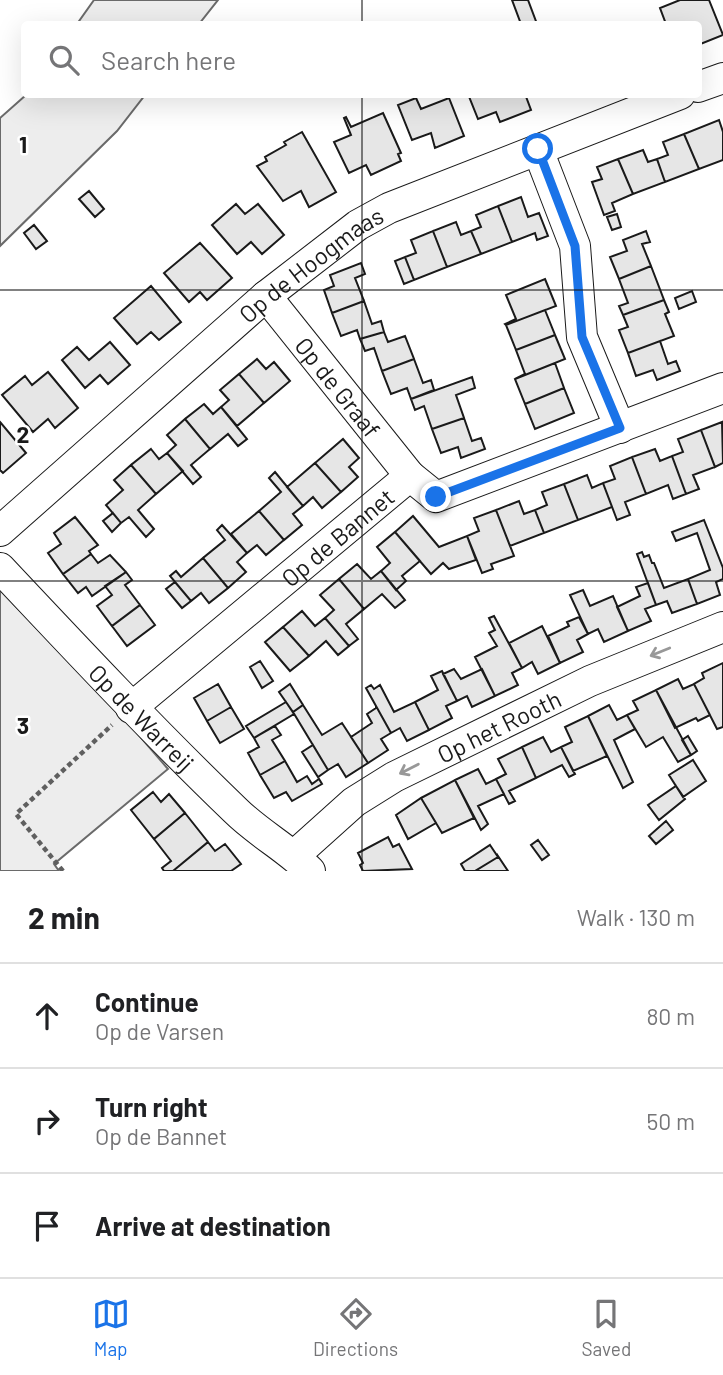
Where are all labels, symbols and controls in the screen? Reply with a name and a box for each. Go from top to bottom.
search box [21,21,702,98]
icon: search [45,41,83,79]
text: Search here [101,44,236,75]
text: 1 [19,130,27,158]
route start [522,133,553,164]
street label: Op de Hoogmaas [232,200,388,328]
street label: Op de Graaf [290,331,387,443]
text: 2 [17,420,29,448]
street label: Op de Bannet [275,481,399,592]
route end [420,481,451,512]
one-way arrow [649,647,671,660]
street label: Op de Warreij [84,658,201,777]
street label: Op het Rooth [432,683,565,768]
text: 3 [17,711,29,739]
one-way arrow [399,762,420,776]
text: 2 min [28,899,100,935]
text: Walk · 130 m [577,903,695,931]
text: Continue [95,986,199,1017]
icon: ahead [28,997,66,1035]
text: 80 m [646,1002,695,1030]
text: Op de Varsen [95,1017,224,1045]
text: Turn right [95,1091,208,1122]
icon: right [28,1102,66,1140]
text: 50 m [647,1107,695,1135]
text: Op de Bannet [95,1122,227,1150]
icon: arrive [28,1207,66,1245]
text: Arrive at destination [95,1210,331,1241]
tab: Map [92,1295,130,1360]
tab: Directions [313,1295,398,1360]
tab: Saved [581,1295,631,1360]

